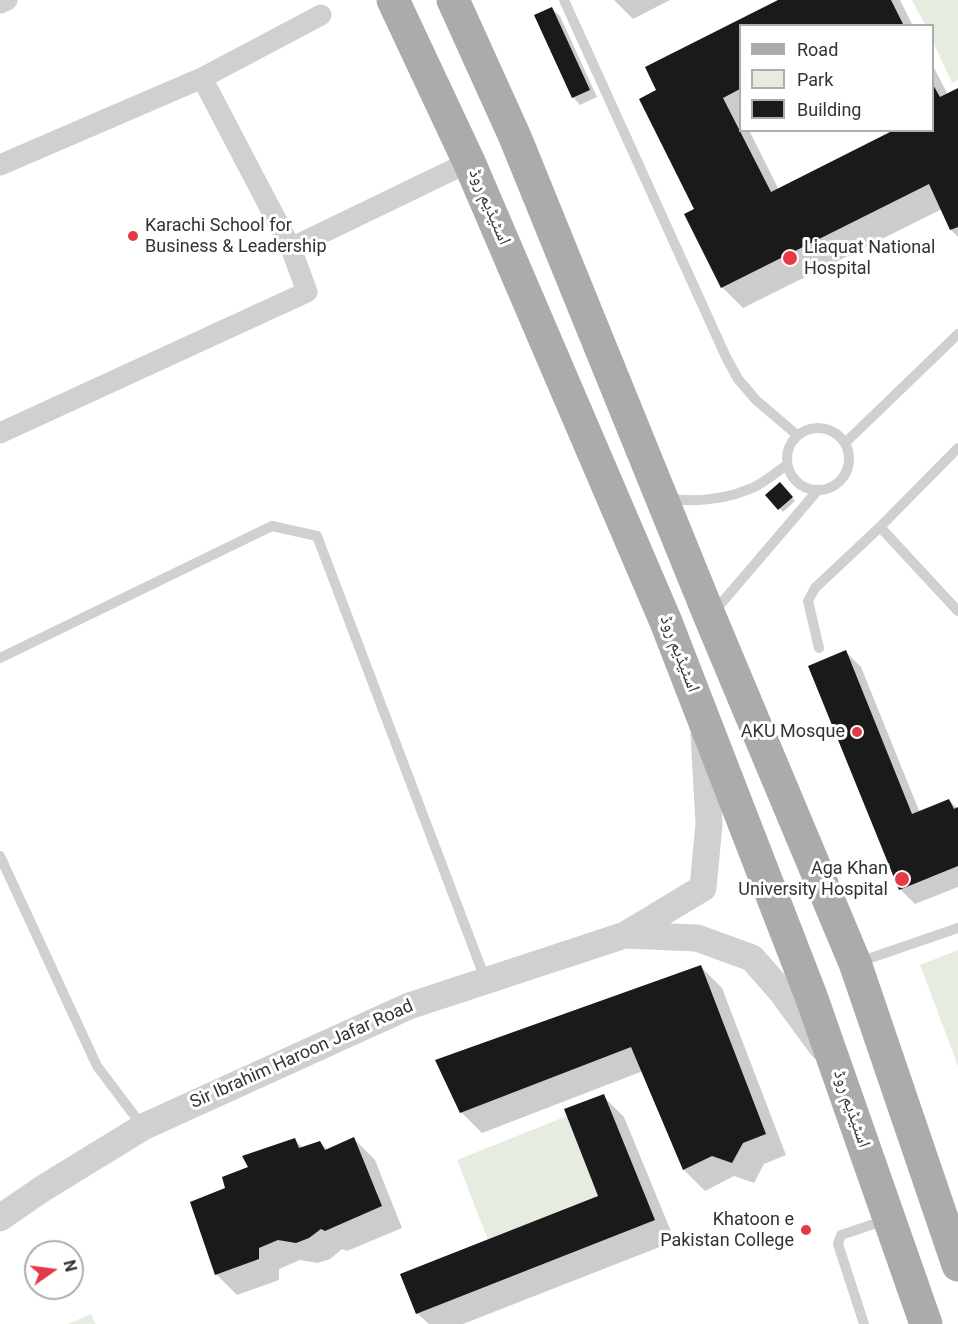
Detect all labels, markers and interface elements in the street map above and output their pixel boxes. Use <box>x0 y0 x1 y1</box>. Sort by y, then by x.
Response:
legend <box>739 24 934 132</box>
text: Road <box>797 39 838 60</box>
text: Park <box>797 69 833 90</box>
text: Building <box>797 99 861 120</box>
street label: اسٹیڈیم روڈ <box>463 166 515 248</box>
place label: Karachi School for Business & Leadership <box>145 215 327 258</box>
marker: Karachi School for Business & Leadership <box>126 229 140 243</box>
place label: Liaquat National Hospital <box>804 237 935 280</box>
marker: Liaquat National Hospital <box>781 249 799 267</box>
street label: اسٹیڈیم روڈ <box>654 613 704 695</box>
place label: AKU Mosque <box>741 721 845 743</box>
marker: AKU Mosque <box>850 725 864 739</box>
place label: Aga Khan University Hospital <box>738 858 888 900</box>
marker: Aga Khan University Hospital <box>893 870 911 888</box>
street label: Sir Ibrahim Haroon Jafar Road <box>187 996 417 1114</box>
street label: اسٹیڈیم روڈ <box>828 1067 874 1151</box>
place label: Khatoon e Pakistan College <box>660 1209 794 1252</box>
marker: Khatoon e Pakistan College <box>799 1223 813 1237</box>
north arrow <box>24 1240 84 1300</box>
text: N <box>59 1258 81 1274</box>

